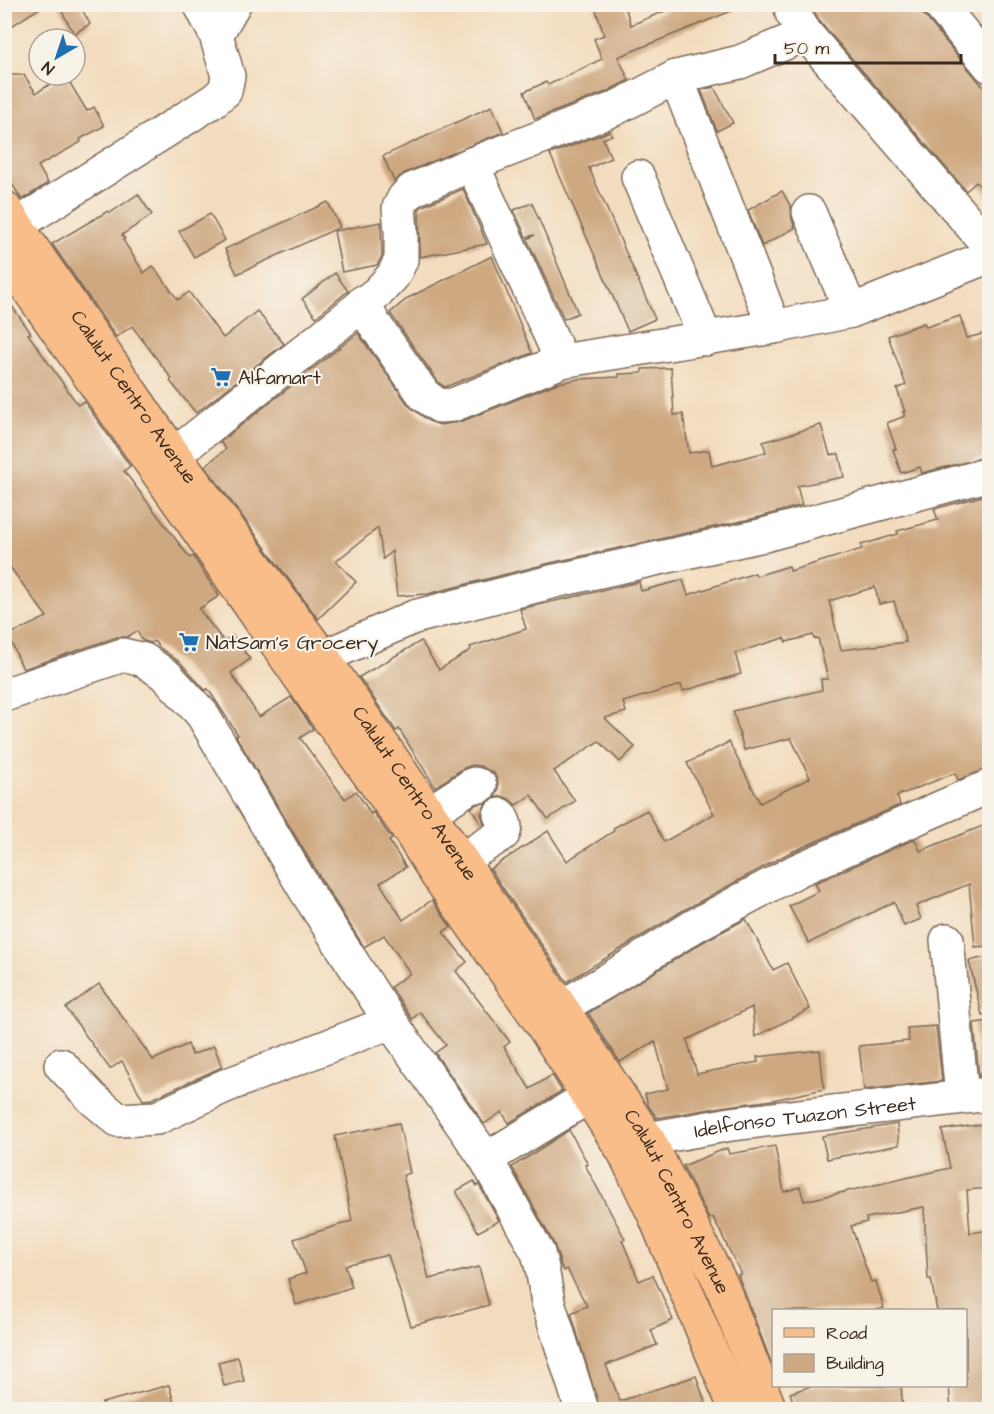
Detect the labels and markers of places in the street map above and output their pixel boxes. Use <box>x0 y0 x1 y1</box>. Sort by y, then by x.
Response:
place label: Alfamart <box>238 364 321 392</box>
supermarket icon: Alfamart <box>209 365 233 389</box>
place label: NatSam's Grocery <box>206 629 378 658</box>
supermarket icon: NatSam's Grocery <box>177 630 201 654</box>

